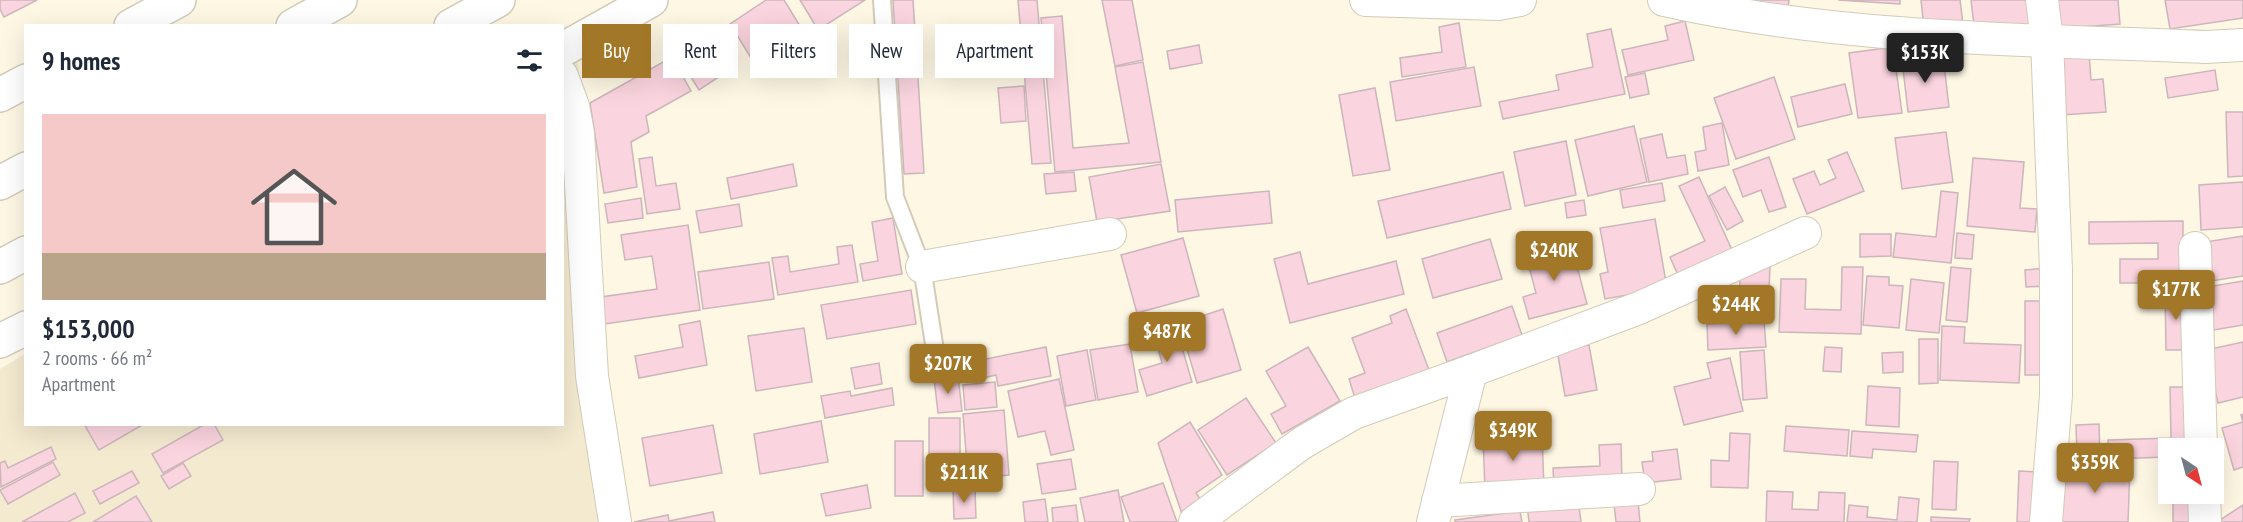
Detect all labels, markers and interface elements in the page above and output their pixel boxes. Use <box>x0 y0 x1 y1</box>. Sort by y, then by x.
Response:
chip: Buy <box>582 24 651 78</box>
chip: Rent <box>663 24 738 78</box>
chip: Filters <box>750 24 837 78</box>
chip: New <box>849 24 923 78</box>
chip: Apartment <box>935 24 1054 78</box>
pin: $153K <box>1883 33 1967 84</box>
text: $153K <box>1901 39 1949 65</box>
text: 9 homes <box>42 44 120 77</box>
icon: filters <box>513 44 546 77</box>
icon: home <box>240 153 348 261</box>
pin: $240K <box>1512 231 1596 282</box>
text: $240K <box>1530 237 1578 263</box>
pin: $177K <box>2134 270 2218 321</box>
text: $177K <box>2152 276 2200 302</box>
pin: $244K <box>1694 285 1778 336</box>
text: $244K <box>1712 291 1760 317</box>
text: $153,000 <box>42 312 135 345</box>
pin: $487K <box>1125 312 1209 363</box>
text: $487K <box>1143 318 1191 344</box>
pin: $207K <box>906 344 990 395</box>
text: 2 rooms · 66 m² <box>42 345 152 371</box>
text: $207K <box>924 350 972 376</box>
text: Apartment <box>42 371 115 397</box>
pin: $349K <box>1471 411 1555 462</box>
text: $349K <box>1489 417 1537 443</box>
north arrow <box>2158 438 2224 504</box>
map controls <box>2158 438 2224 504</box>
pin: $359K <box>2053 443 2137 494</box>
text: $359K <box>2071 449 2119 475</box>
pin: $211K <box>922 453 1006 504</box>
text: $211K <box>940 459 988 485</box>

